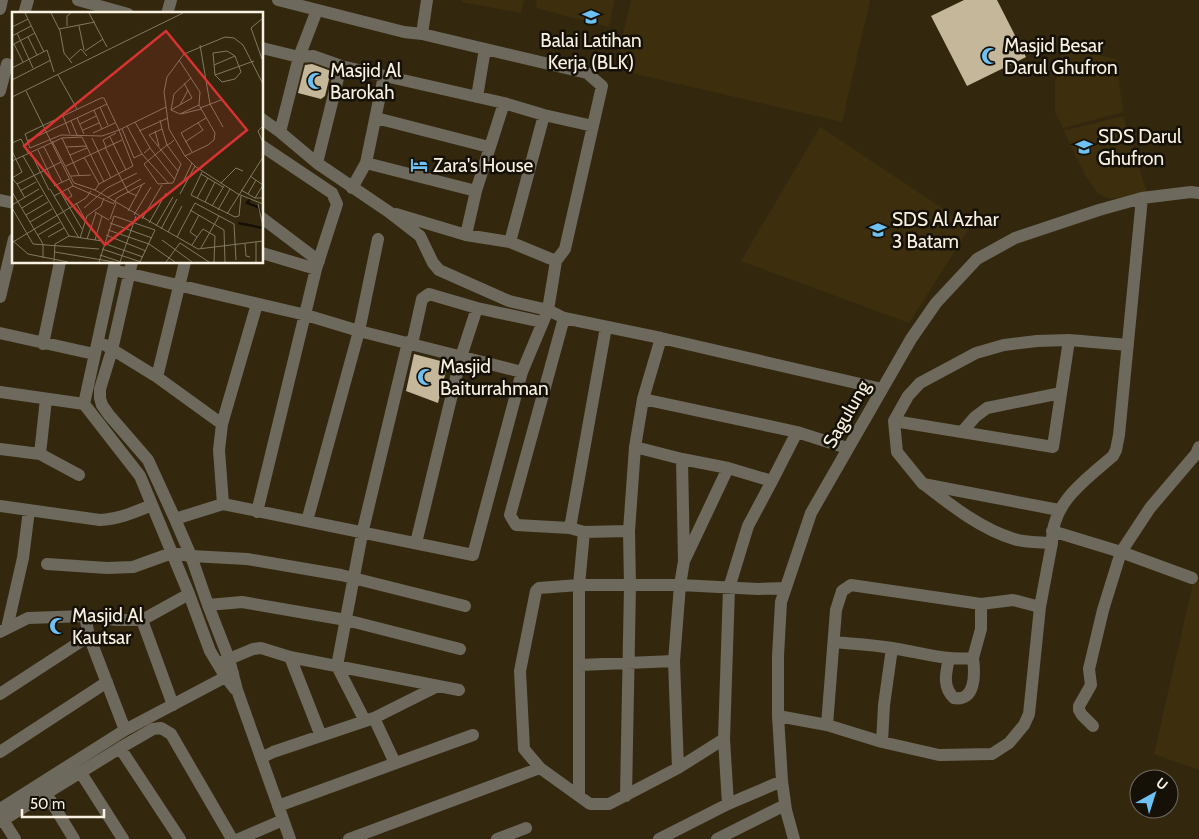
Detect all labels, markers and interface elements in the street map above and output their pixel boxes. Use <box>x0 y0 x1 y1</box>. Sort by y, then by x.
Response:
school or university icon: Balai Latihan Kerja (BLK) <box>581 7 601 27</box>
inset map <box>12 12 264 264</box>
place label: Balai Latihan Kerja (BLK) <box>540 29 642 74</box>
place label: Masjid Besar Darul Ghufron <box>1004 34 1118 79</box>
mosque icon: Masjid Besar Darul Ghufron <box>980 46 1000 66</box>
place label: Masjid Al Barokah <box>330 59 402 104</box>
mosque icon: Masjid Al Barokah <box>306 71 326 91</box>
place label: SDS Darul Ghufron <box>1098 125 1182 170</box>
school or university icon: SDS Darul Ghufron <box>1074 137 1094 157</box>
place label: Zara's House <box>433 154 534 177</box>
hotel icon: Zara's House <box>409 155 429 175</box>
place label: SDS Al Azhar 3 Batam <box>892 208 999 253</box>
school or university icon: SDS Al Azhar 3 Batam <box>868 220 888 240</box>
place label: Masjid Baiturrahman <box>440 355 549 400</box>
mosque icon: Masjid Baiturrahman <box>416 367 436 387</box>
street label: Sagulung <box>818 376 875 452</box>
place label: Masjid Al Kautsar <box>72 604 144 649</box>
mosque icon: Masjid Al Kautsar <box>48 616 68 636</box>
north arrow <box>1129 769 1179 819</box>
text: U <box>1153 774 1172 794</box>
scale bar <box>22 786 105 818</box>
text: 50 m <box>30 795 65 813</box>

